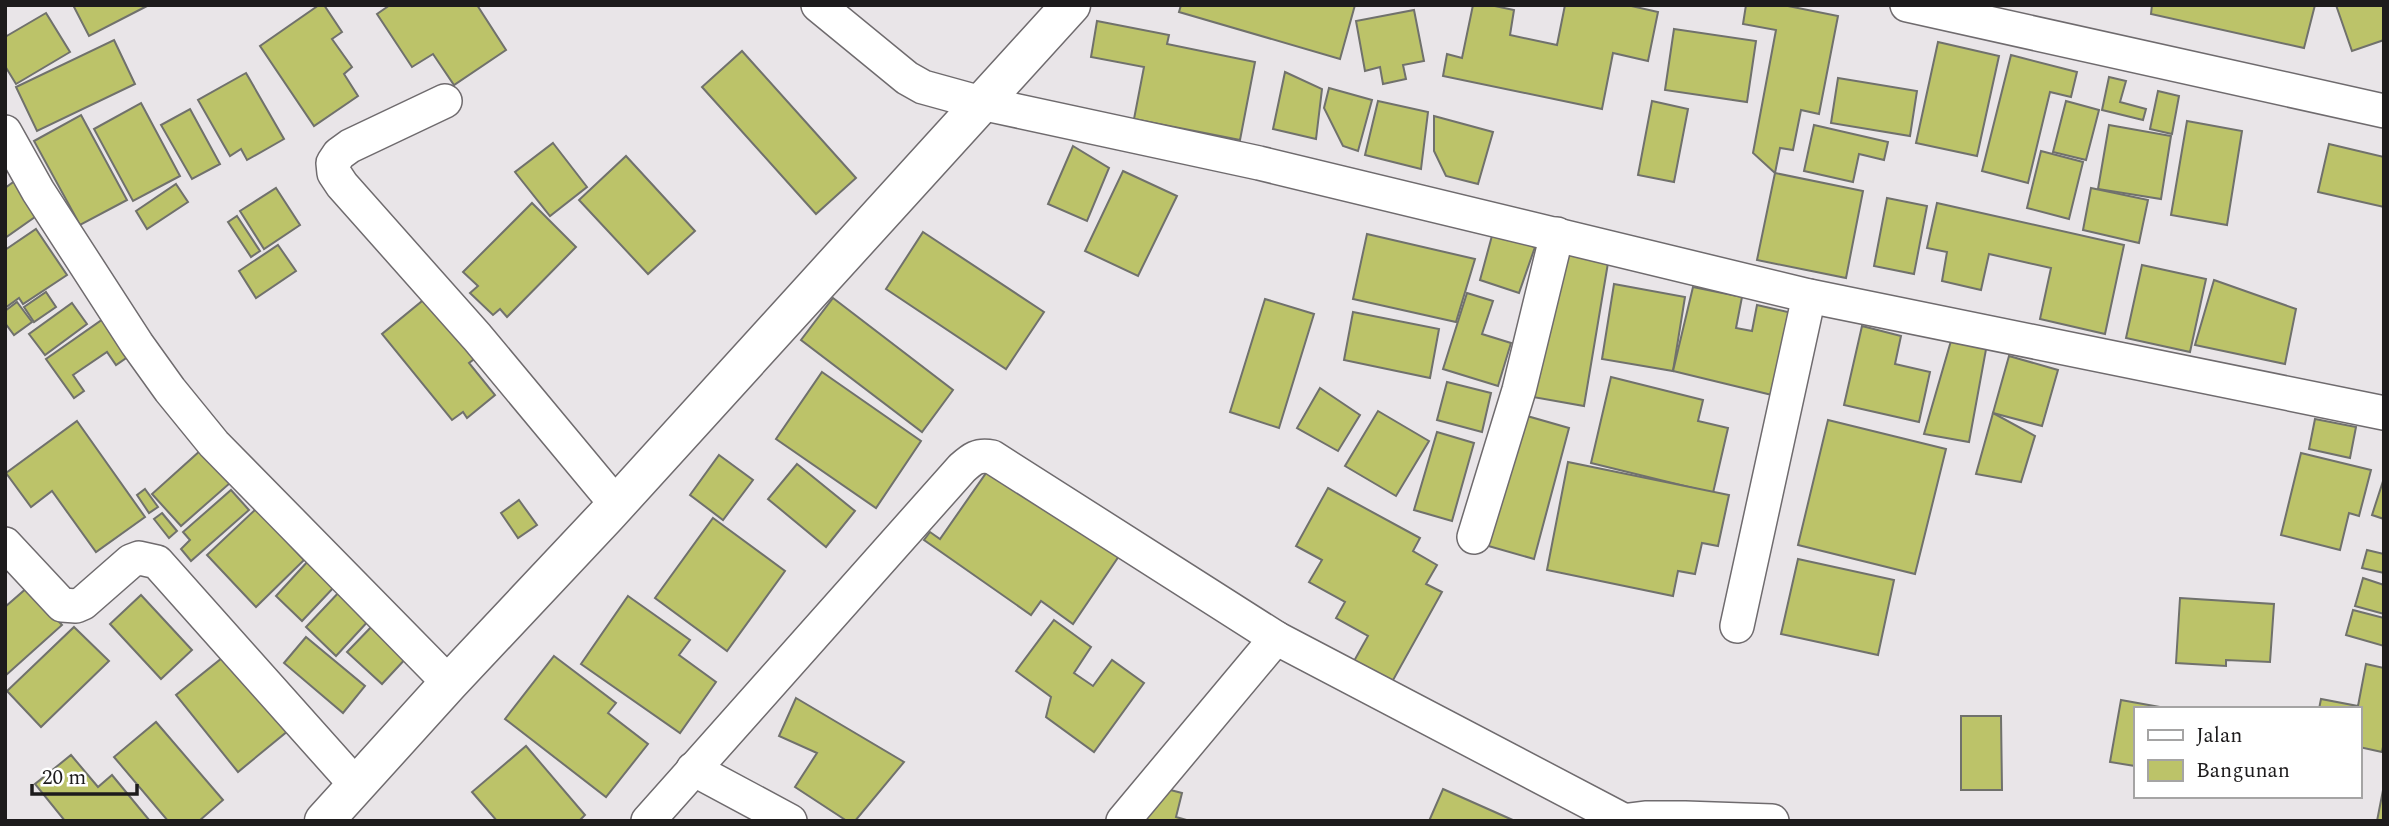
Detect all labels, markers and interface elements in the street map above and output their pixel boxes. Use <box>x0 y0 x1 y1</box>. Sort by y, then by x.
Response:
legend <box>2134 707 2361 798</box>
text: Jalan <box>2196 720 2242 752</box>
scale bar <box>32 752 136 796</box>
text: Bangunan <box>2196 755 2290 787</box>
text: 20 m <box>42 762 86 794</box>

